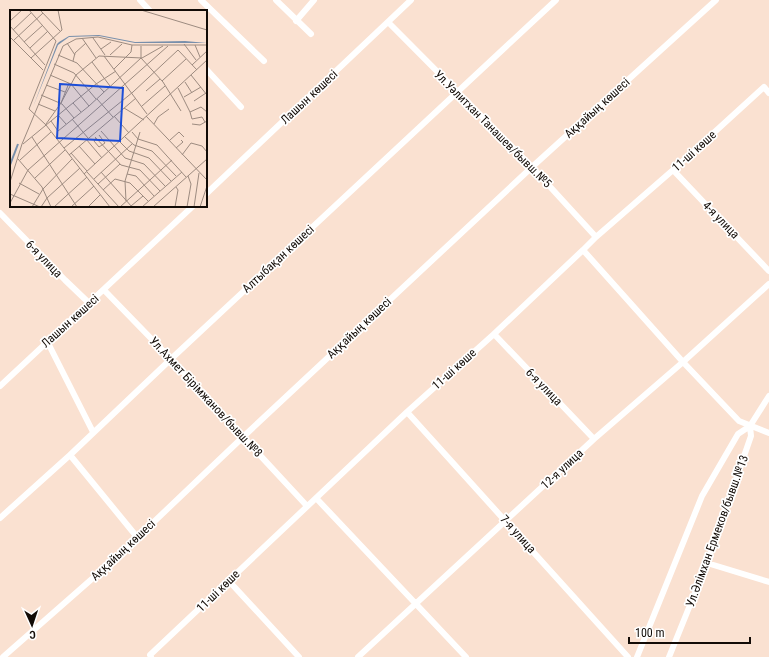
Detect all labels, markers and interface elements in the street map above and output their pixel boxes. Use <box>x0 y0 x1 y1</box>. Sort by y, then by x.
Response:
inset map <box>10 10 207 207</box>
street label: Лашын көшесі <box>278 67 340 127</box>
street label: Ул.Уәлитхан Танашев/бывш.№5 <box>431 67 555 191</box>
street label: Аққайың көшесі <box>562 75 632 141</box>
street label: 11-ші көше <box>669 127 719 174</box>
street label: 4-я улица <box>700 198 742 242</box>
street label: Алтыбақан көшесі <box>239 222 317 296</box>
street label: 6-я улица <box>23 237 65 281</box>
street label: Лашын көшесі <box>38 292 102 350</box>
street label: Аққайың көшесі <box>324 295 394 361</box>
street label: Ул.Ахмет Бірімжанов/бывш.№8 <box>147 334 265 460</box>
street label: 11-ші көше <box>429 345 479 392</box>
street label: 6-я улица <box>523 365 565 409</box>
street label: 12-я улица <box>538 446 586 492</box>
street label: Ул.Әлімхан Ермеков/бывш.№13 <box>683 453 751 609</box>
street label: 7-я улица <box>497 512 539 556</box>
street label: Аққайың көшесі <box>88 517 158 583</box>
street label: 11-ші көше <box>194 567 243 615</box>
north arrow <box>12 605 52 645</box>
scale bar <box>629 619 750 645</box>
text: 100 m <box>635 626 665 640</box>
text: С <box>29 628 36 641</box>

